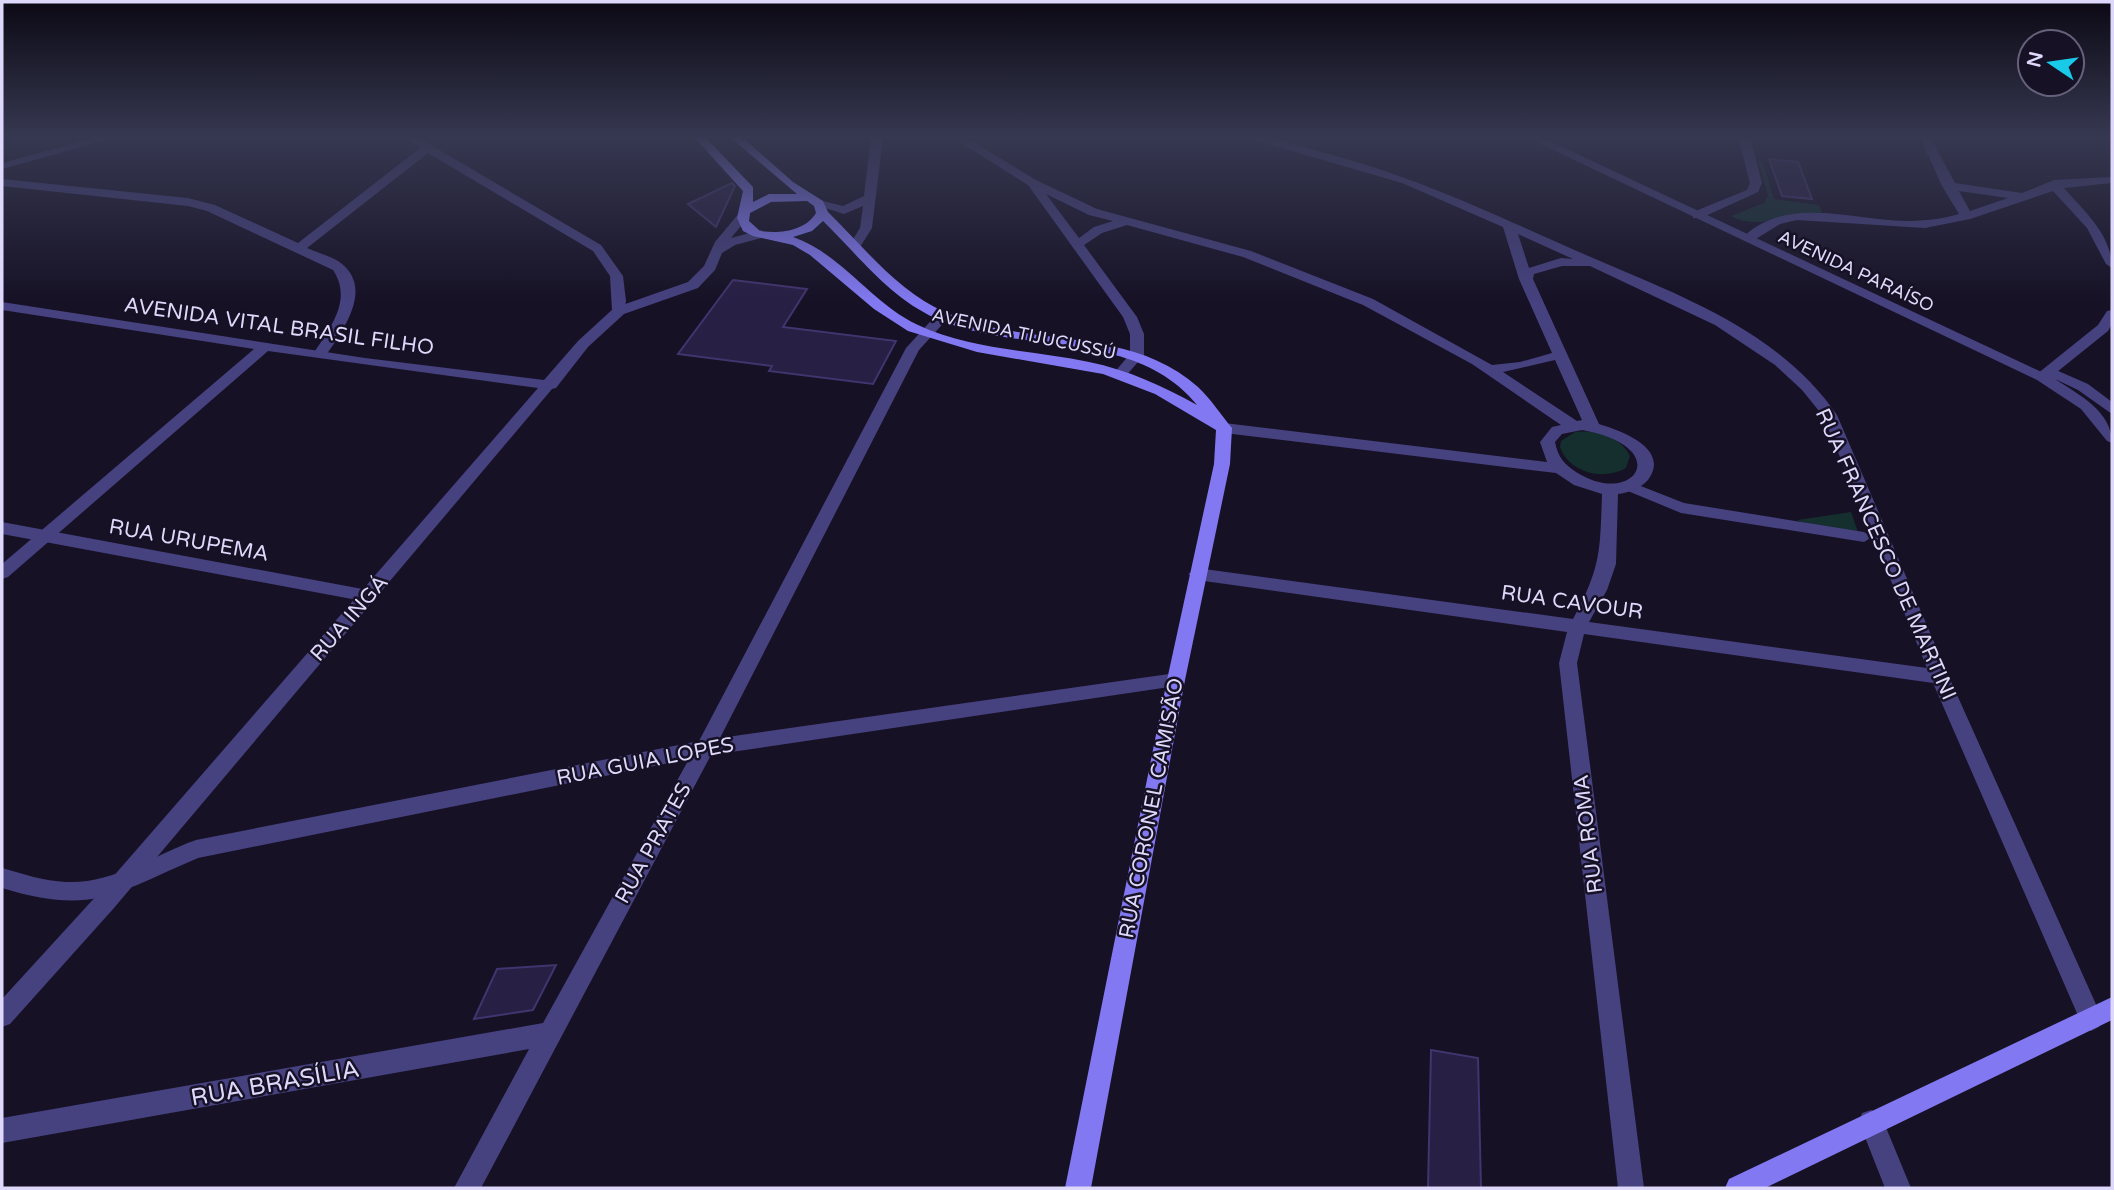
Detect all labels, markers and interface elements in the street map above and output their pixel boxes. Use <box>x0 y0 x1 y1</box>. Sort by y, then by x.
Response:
north arrow <box>2016 28 2086 98</box>
text: N <box>2023 49 2048 69</box>
street label: AVENIDA PARAÍSO <box>1775 225 1937 317</box>
street label: AVENIDA VITAL BRASIL FILHO <box>122 292 436 361</box>
street label: AVENIDA TIJUCUSSÚ <box>930 304 1118 364</box>
street label: RUA FRANCESCO DE MARTINI <box>1810 405 1961 704</box>
street label: RUA URUPEMA <box>107 514 271 567</box>
street label: RUA INGÁ <box>305 570 394 667</box>
street label: RUA CAVOUR <box>1499 580 1645 625</box>
street label: RUA CORONEL CAMISÃO <box>1114 676 1189 940</box>
street label: RUA GUIA LOPES <box>554 732 736 791</box>
street label: RUA ROMA <box>1569 773 1608 895</box>
street label: RUA PRATES <box>610 778 697 908</box>
street label: RUA BRASÍLIA <box>188 1053 362 1113</box>

